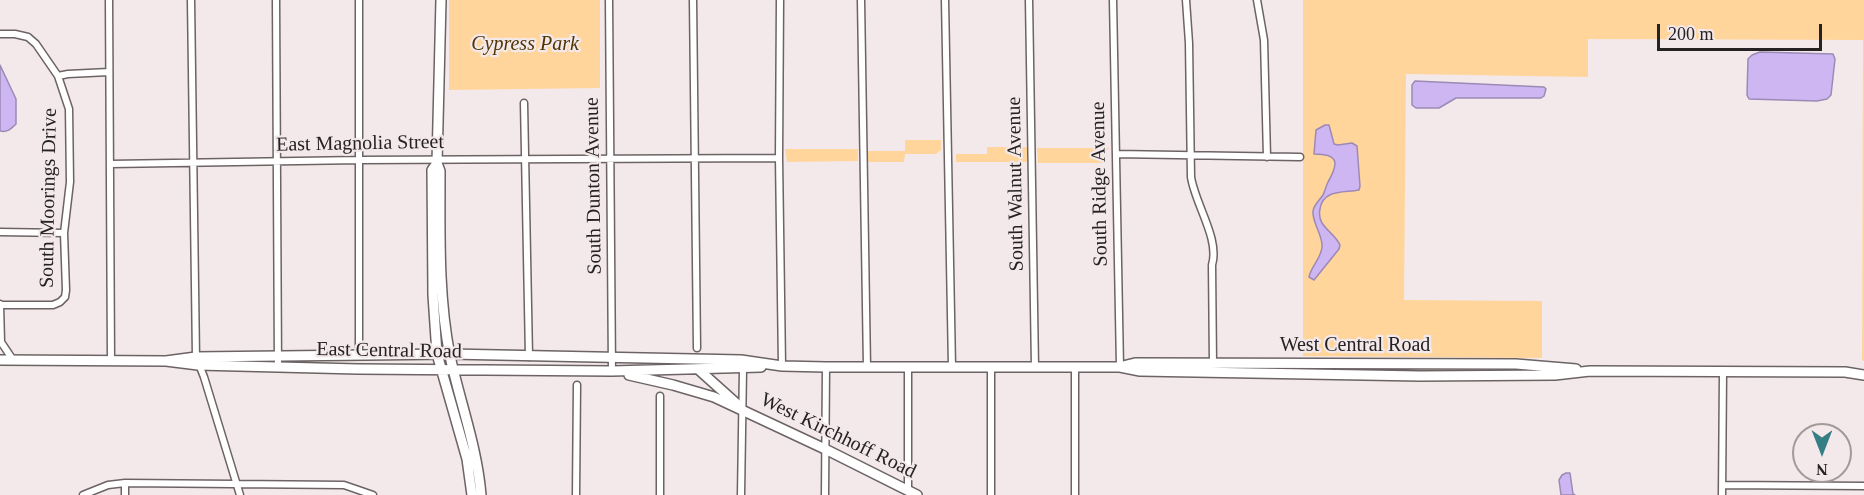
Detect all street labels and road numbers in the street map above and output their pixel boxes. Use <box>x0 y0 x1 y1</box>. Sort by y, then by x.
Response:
street label: South Walnut Avenue <box>1002 96 1030 272</box>
street label: South Dunton Avenue <box>580 97 608 275</box>
street label: South Ridge Avenue <box>1087 101 1113 267</box>
street label: South Moorings Drive <box>35 108 63 288</box>
street label: East Magnolia Street <box>276 131 444 157</box>
street label: West Central Road <box>1280 334 1430 358</box>
street label: East Central Road <box>316 338 462 364</box>
street label: West Kirchhoff Road <box>756 388 920 484</box>

